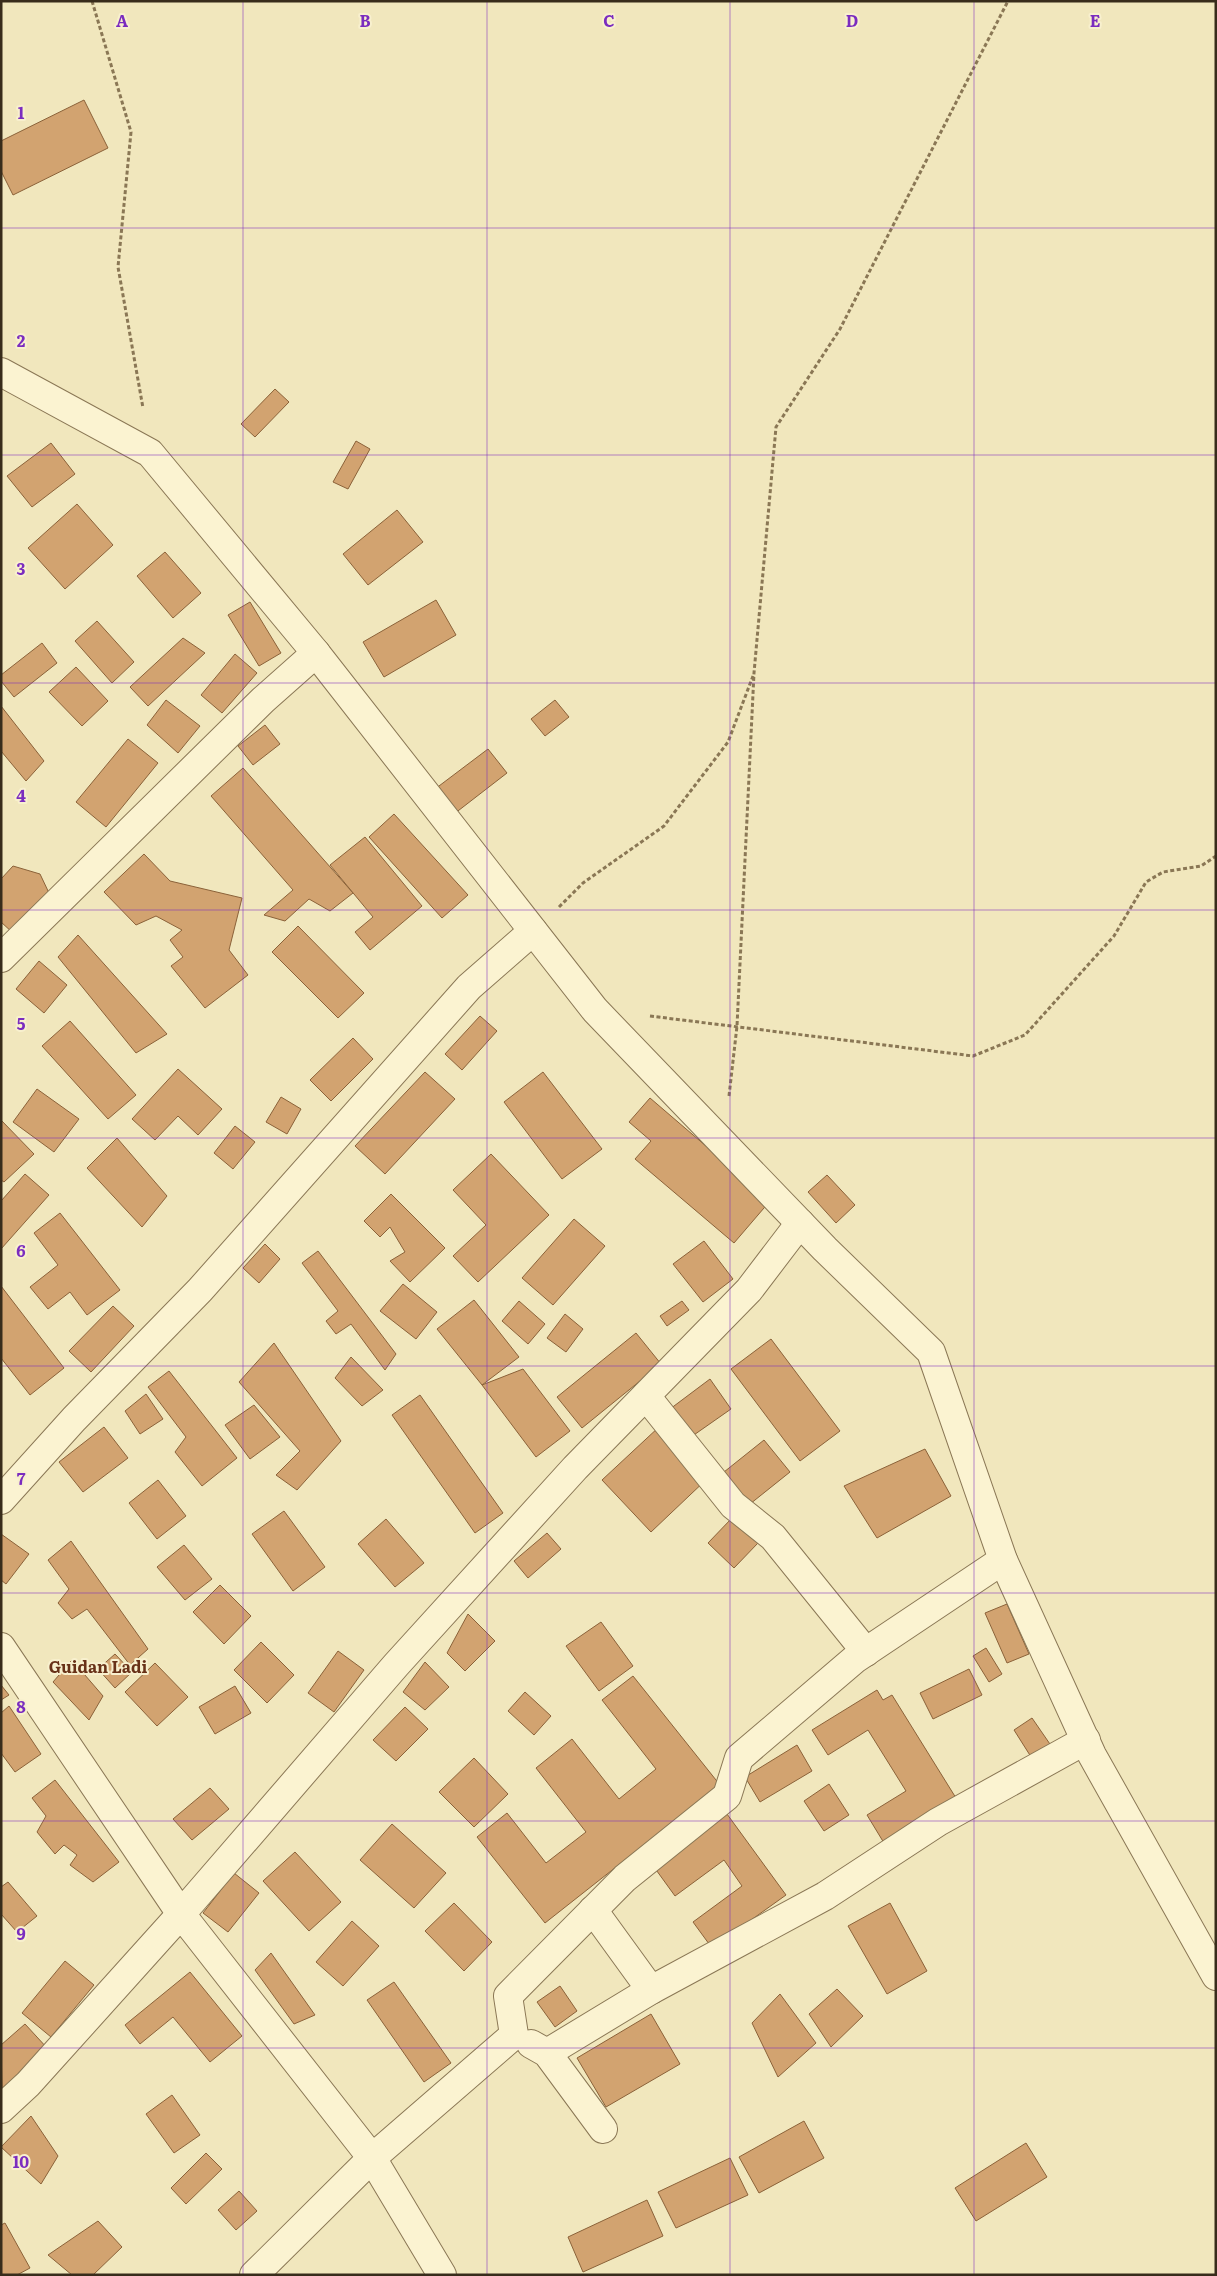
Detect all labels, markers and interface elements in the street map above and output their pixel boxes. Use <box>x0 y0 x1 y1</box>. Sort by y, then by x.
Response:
text: A <box>116 8 128 32</box>
text: B <box>359 8 371 32</box>
text: C <box>603 8 615 32</box>
text: D <box>846 8 858 32</box>
text: E <box>1090 8 1101 32</box>
text: 1 <box>18 100 25 124</box>
text: 2 <box>17 328 26 352</box>
text: 3 <box>17 556 26 580</box>
text: 4 <box>16 783 26 807</box>
text: 5 <box>17 1011 26 1035</box>
text: 6 <box>16 1238 26 1262</box>
text: 7 <box>17 1466 26 1490</box>
district label: Guidan Ladi <box>49 1654 147 1678</box>
text: 8 <box>16 1694 26 1718</box>
text: 9 <box>16 1921 26 1945</box>
text: 10 <box>13 2149 29 2173</box>

